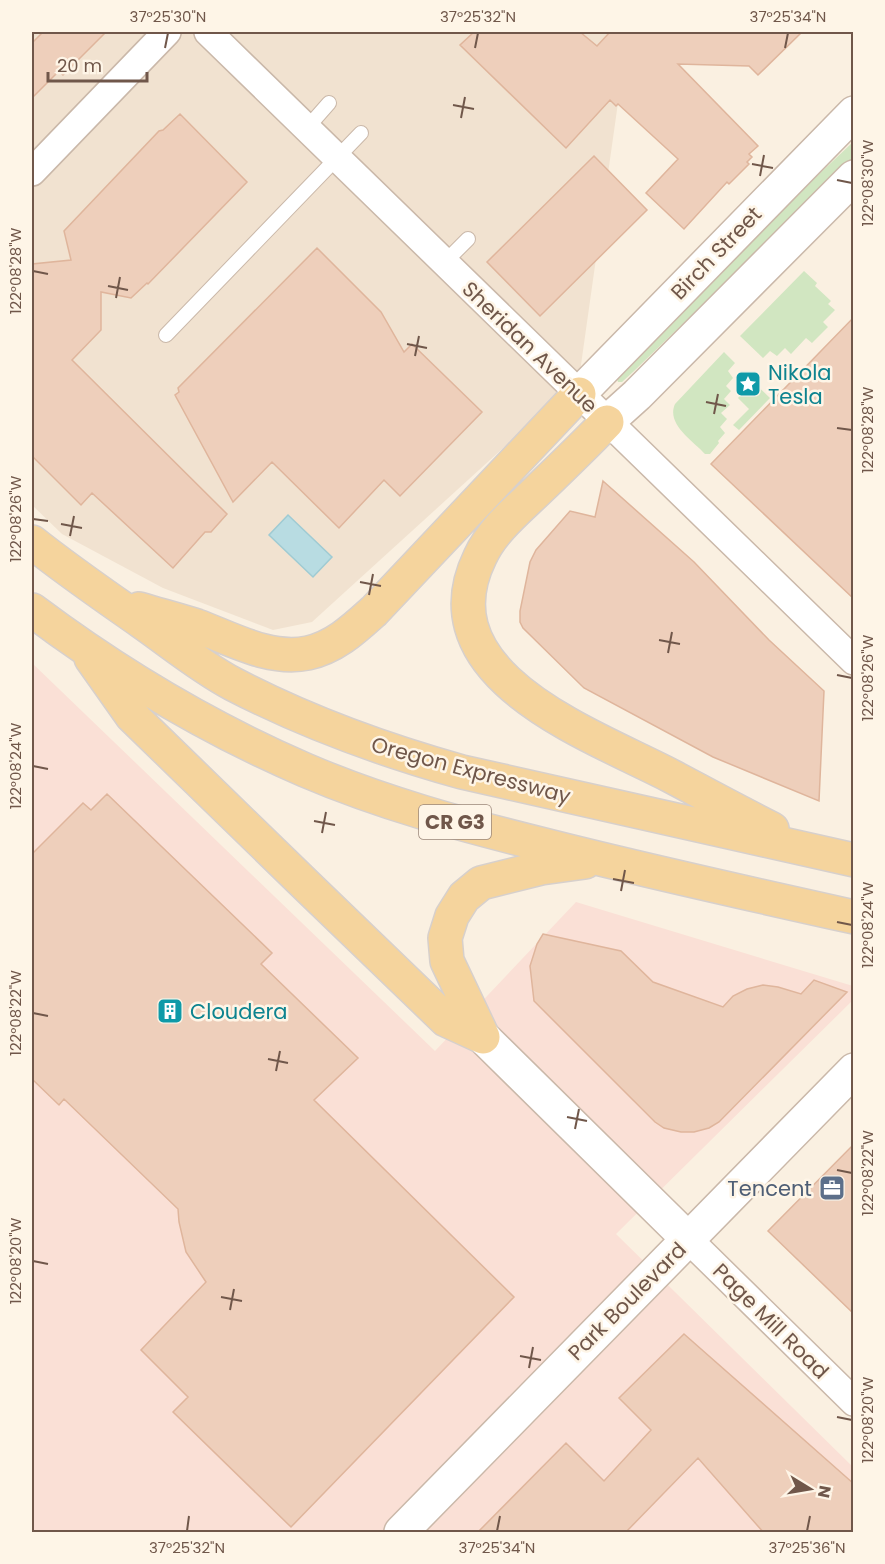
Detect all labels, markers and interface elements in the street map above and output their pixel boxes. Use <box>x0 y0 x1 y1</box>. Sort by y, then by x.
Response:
text: 37°25'30"N <box>130 6 206 27</box>
text: 37°25'32"N <box>440 6 516 27</box>
text: 37°25'34"N <box>750 6 826 27</box>
scale bar <box>48 45 147 83</box>
text: 20 m <box>57 53 102 78</box>
text: 122°08'30"W <box>857 139 878 226</box>
street label: Birch Street <box>664 200 768 306</box>
text: 122°08'28"W <box>5 227 26 314</box>
street label: Sheridan Avenue <box>456 275 604 419</box>
place label: Nikola Tesla <box>768 358 832 411</box>
place icon: Nikola Tesla <box>733 369 763 399</box>
text: 122°08'28"W <box>857 386 878 473</box>
text: 122°08'26"W <box>5 475 26 562</box>
text: 122°08'26"W <box>857 634 878 721</box>
text: 122°08'24"W <box>5 722 26 809</box>
street label: Oregon Expressway <box>368 729 574 811</box>
road number: CR G3 <box>419 805 491 839</box>
text: 122°08'24"W <box>857 881 878 968</box>
text: 122°08'22"W <box>5 970 26 1056</box>
building icon: Cloudera <box>155 996 185 1026</box>
place label: Cloudera <box>190 997 288 1026</box>
text: 122°08'22"W <box>857 1130 878 1216</box>
office icon: Tencent <box>817 1173 847 1203</box>
place label: Tencent <box>727 1174 812 1203</box>
text: 122°08'20"W <box>5 1217 26 1304</box>
street label: Park Boulevard <box>561 1235 693 1367</box>
street label: Page Mill Road <box>707 1257 835 1385</box>
text: 122°08'20"W <box>857 1376 878 1463</box>
north arrow <box>780 1459 840 1519</box>
text: N <box>812 1484 837 1500</box>
text: 37°25'32"N <box>149 1537 225 1558</box>
text: 37°25'34"N <box>459 1537 535 1558</box>
text: 37°25'36"N <box>769 1537 845 1558</box>

